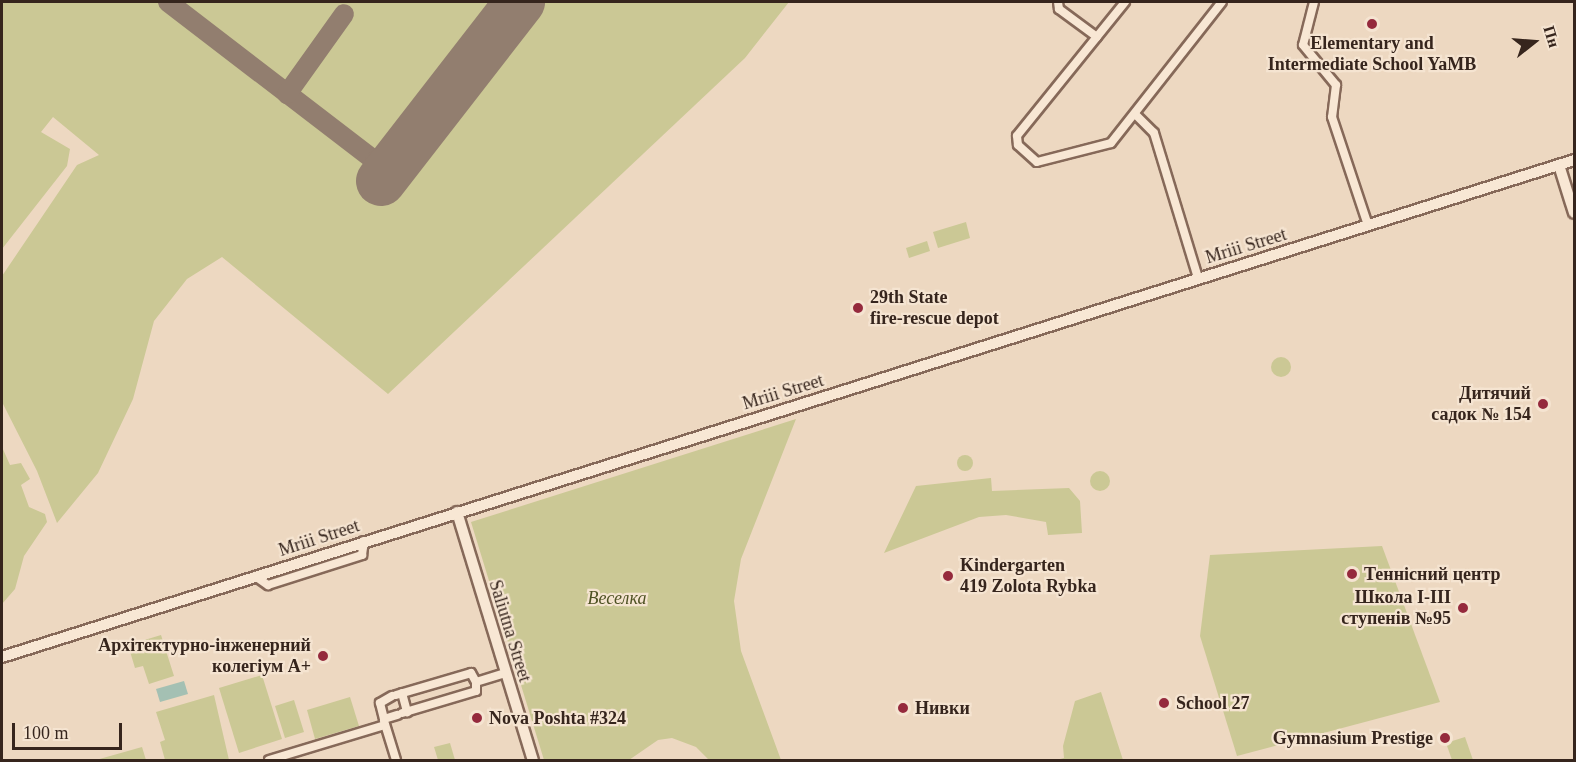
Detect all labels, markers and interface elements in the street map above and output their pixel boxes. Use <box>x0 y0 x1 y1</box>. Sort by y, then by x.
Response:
north arrow <box>1504 12 1564 72</box>
marker: Elementary and Intermediate School YaMB <box>1365 17 1379 31</box>
text: Пн <box>1540 24 1563 49</box>
place label: Elementary and Intermediate School YaMB <box>1268 33 1476 76</box>
street label: Mriii Street <box>1203 223 1289 269</box>
place label: 29th State fire-rescue depot <box>870 287 999 330</box>
marker: 29th State fire-rescue depot <box>851 301 865 315</box>
street label: Mriii Street <box>740 369 826 415</box>
place label: Дитячий садок № 154 <box>1431 383 1531 426</box>
marker: Дитячий садок № 154 <box>1536 397 1550 411</box>
street label: Mriii Street <box>276 515 362 561</box>
place label: Kindergarten 419 Zolota Rybka <box>960 555 1096 598</box>
place label: Теннісний центр <box>1364 563 1500 585</box>
marker: Теннісний центр <box>1345 567 1359 581</box>
marker: Kindergarten 419 Zolota Rybka <box>941 569 955 583</box>
street label: Saliutna Street <box>484 577 536 685</box>
park label: Веселка <box>588 587 646 609</box>
place label: Школа І-ІІІ ступенів №95 <box>1341 587 1451 630</box>
marker: Школа І-ІІІ ступенів №95 <box>1456 601 1470 615</box>
place label: Архітектурно-інженерний колегіум А+ <box>98 635 311 678</box>
marker: Архітектурно-інженерний колегіум А+ <box>316 649 330 663</box>
place label: School 27 <box>1176 692 1250 714</box>
marker: School 27 <box>1157 696 1171 710</box>
place label: Нивки <box>915 697 970 719</box>
marker: Нивки <box>896 701 910 715</box>
place label: Nova Poshta #324 <box>489 707 626 729</box>
scale bar <box>15 711 124 749</box>
marker: Nova Poshta #324 <box>470 711 484 725</box>
text: 100 m <box>23 723 69 743</box>
place label: Gymnasium Prestige <box>1273 727 1433 749</box>
marker: Gymnasium Prestige <box>1438 731 1452 745</box>

